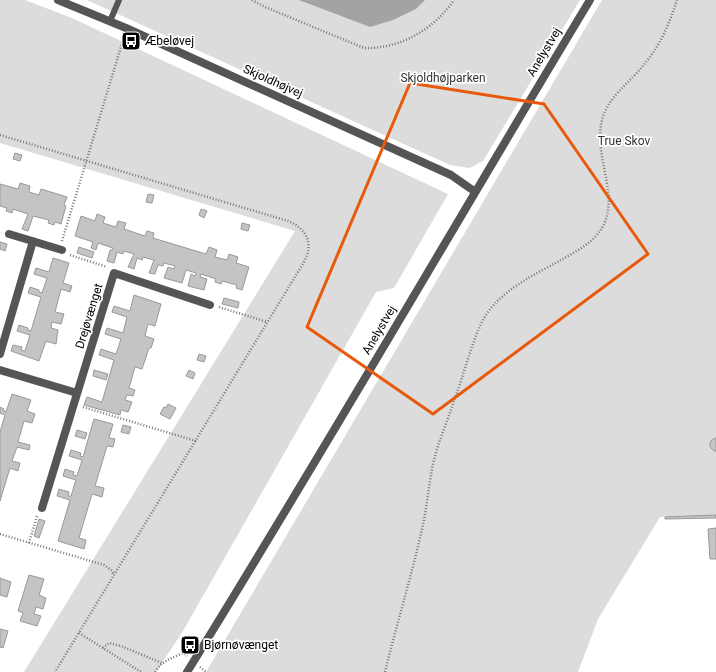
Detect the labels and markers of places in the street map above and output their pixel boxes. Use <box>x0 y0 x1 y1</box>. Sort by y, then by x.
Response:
bus stop icon: Æbeløvej <box>120 30 142 52</box>
place label: Æbeløvej <box>144 34 194 48</box>
bus stop icon: Bjørnøvænget <box>179 634 201 656</box>
place label: Bjørnøvænget <box>204 638 278 652</box>

